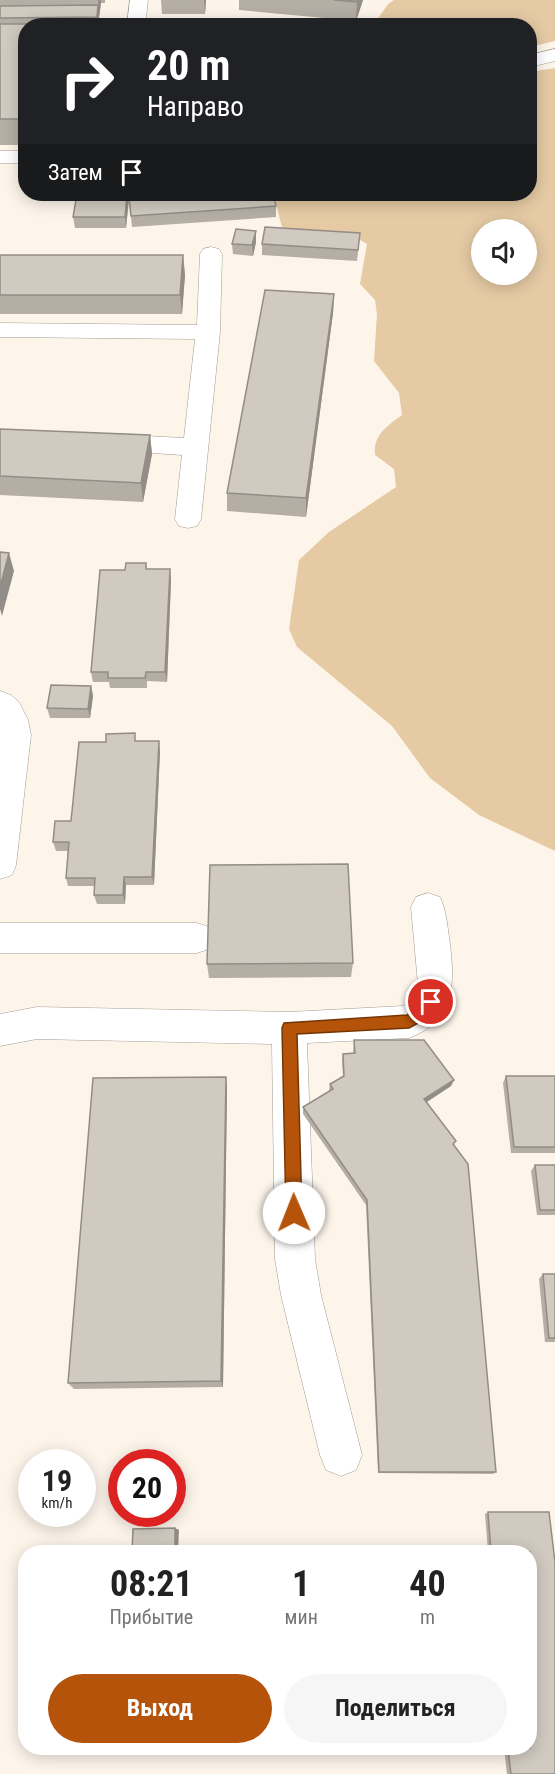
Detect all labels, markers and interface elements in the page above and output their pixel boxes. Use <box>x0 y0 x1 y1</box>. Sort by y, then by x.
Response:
text: 20 m <box>147 41 230 90</box>
icon: right <box>48 42 126 120</box>
text: Направо <box>147 91 244 123</box>
icon: arrive <box>115 156 148 189</box>
text: Затем <box>48 160 103 185</box>
map controls <box>471 219 537 285</box>
button: sound <box>471 219 537 285</box>
pin <box>405 976 456 1027</box>
icon: arrive <box>414 985 447 1018</box>
position arrow <box>262 1181 326 1245</box>
speed limit sign: 20 <box>108 1449 186 1527</box>
text: 19 <box>42 1463 72 1498</box>
text: km/h <box>42 1494 72 1512</box>
text: 08:21 <box>110 1563 193 1605</box>
text: 1 <box>292 1563 310 1605</box>
text: 40 <box>409 1563 446 1605</box>
text: Прибытие <box>109 1605 193 1629</box>
text: мин <box>285 1605 318 1629</box>
text: m <box>420 1605 435 1629</box>
button: Выход <box>48 1674 272 1743</box>
button: Поделиться <box>284 1674 507 1743</box>

